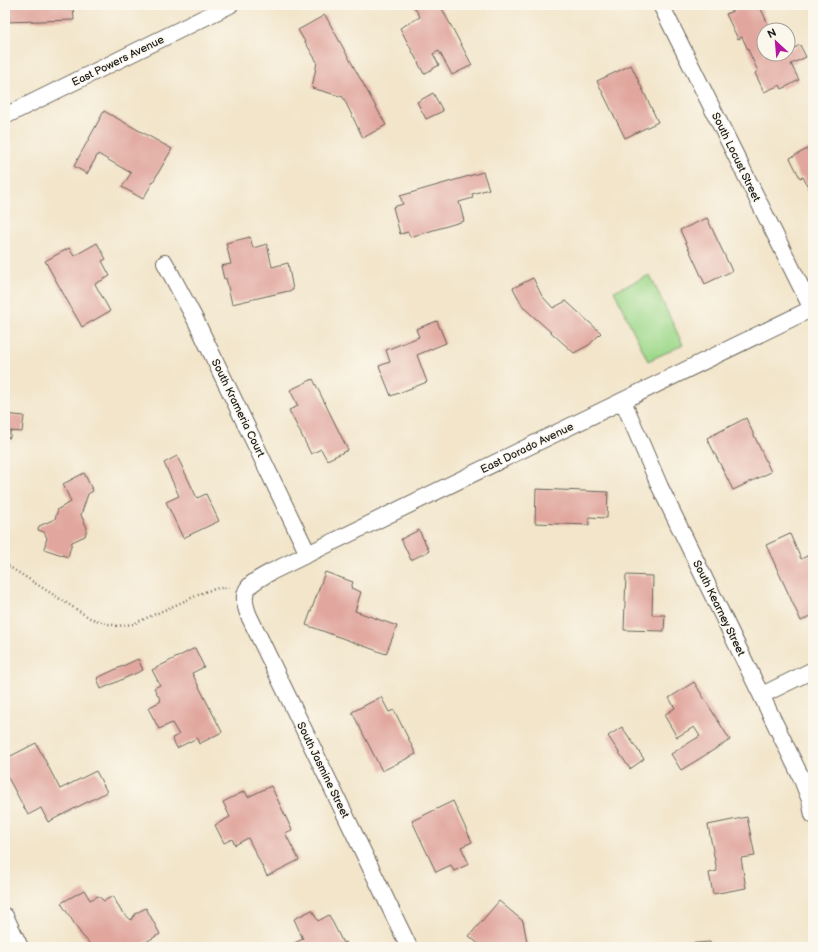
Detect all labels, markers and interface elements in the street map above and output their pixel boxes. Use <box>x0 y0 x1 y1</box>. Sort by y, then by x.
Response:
north arrow <box>756 22 796 62</box>
text: N <box>765 26 778 41</box>
street label: East Powers Avenue <box>70 33 167 89</box>
street label: South Locust Street <box>709 110 763 204</box>
street label: South Krameria Court <box>209 357 268 460</box>
street label: East Dorado Avenue <box>478 420 576 476</box>
street label: South Kearney Street <box>690 558 748 659</box>
street label: South Jasmine Street <box>294 720 352 821</box>

